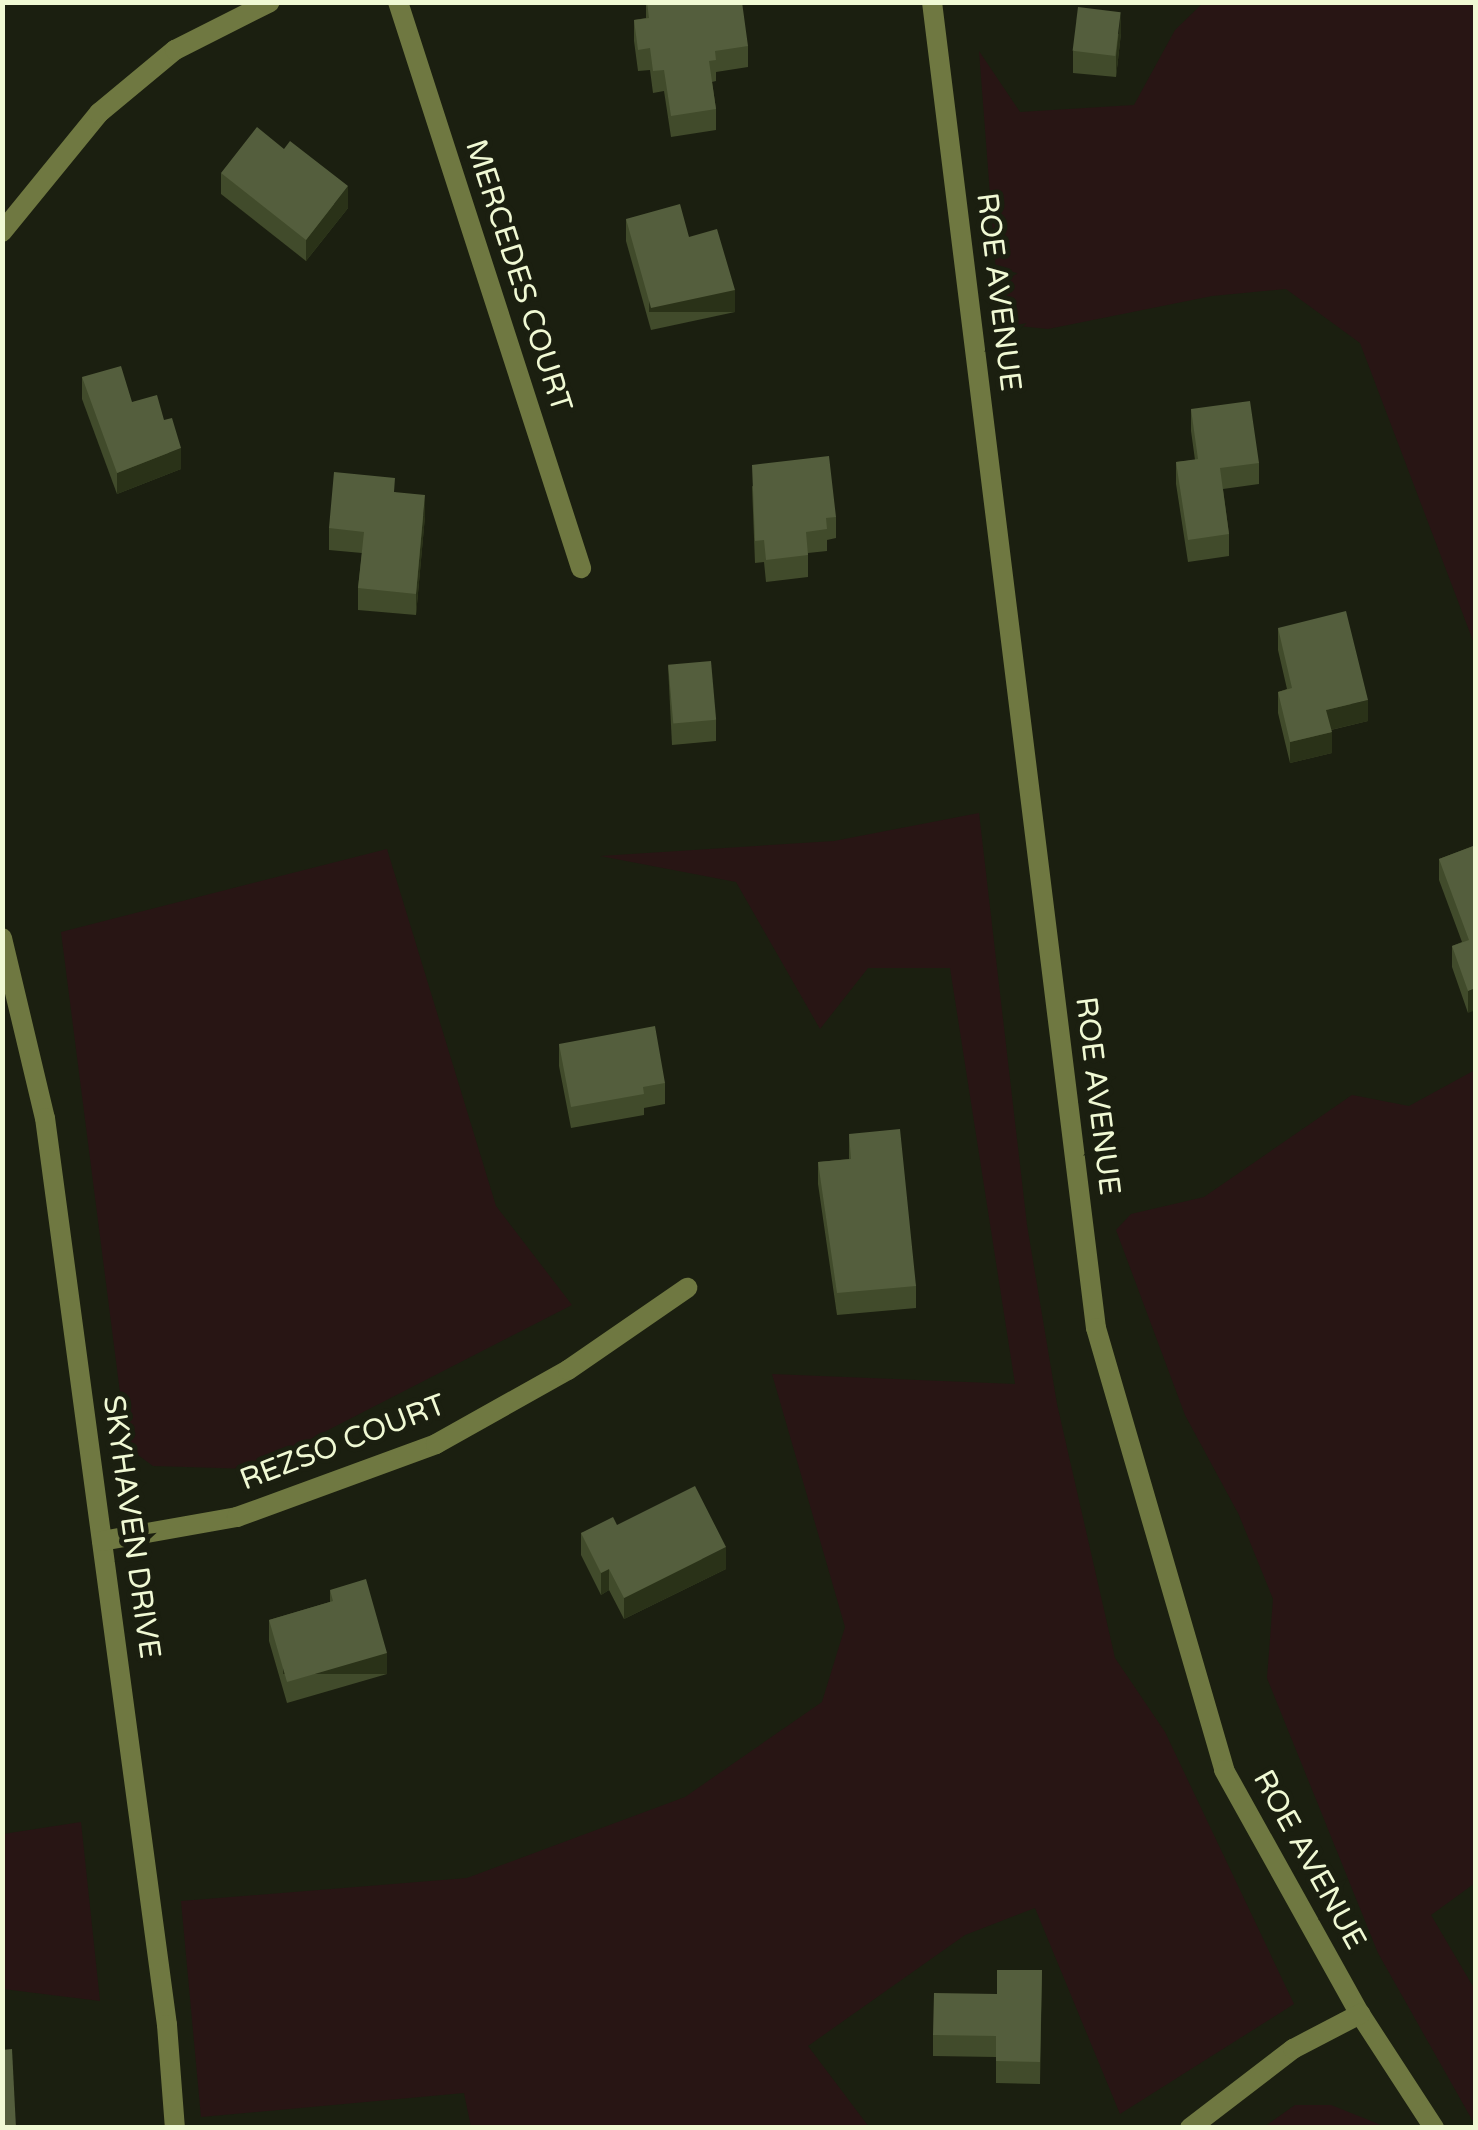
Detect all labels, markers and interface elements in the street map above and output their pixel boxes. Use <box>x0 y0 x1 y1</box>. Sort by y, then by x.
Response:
street label: MERCEDES COURT <box>457 135 579 417</box>
street label: ROE AVENUE <box>968 191 1028 393</box>
street label: ROE AVENUE <box>1067 995 1127 1197</box>
street label: REZSO COURT <box>235 1387 451 1499</box>
street label: SKYHAVEN DRIVE <box>95 1393 167 1661</box>
street label: ROE AVENUE <box>1245 1764 1373 1956</box>

